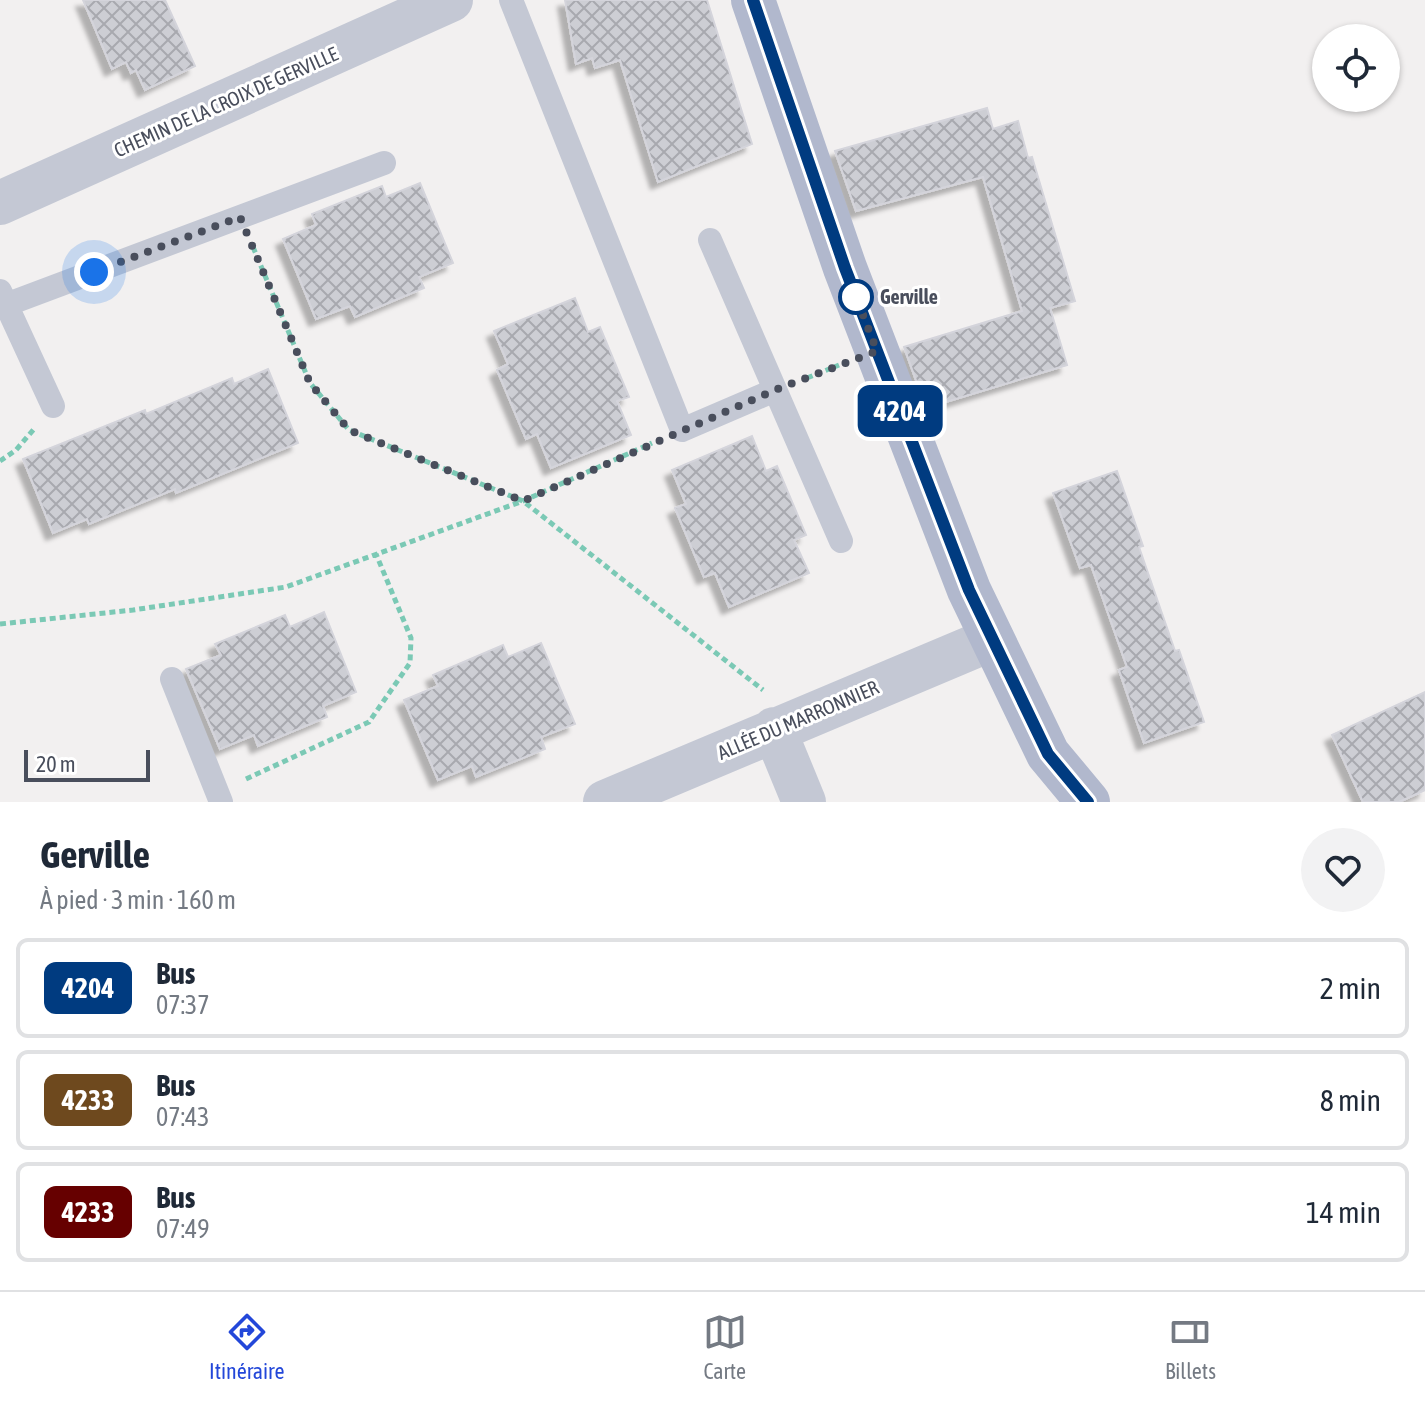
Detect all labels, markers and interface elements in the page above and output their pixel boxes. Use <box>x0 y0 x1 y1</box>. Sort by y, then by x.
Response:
map controls <box>1312 24 1400 112</box>
button: locate <box>1312 24 1400 112</box>
street label: CHEMIN DE LA CROIX DE GERVILLE <box>110 42 342 161</box>
your location <box>74 252 114 292</box>
marker: Gerville <box>839 280 873 314</box>
place label: Gerville <box>880 285 938 308</box>
line badge: 4204 <box>844 385 956 437</box>
text: 4204 <box>874 395 926 427</box>
street label: ALLÉE DU MARRONNIER <box>714 675 882 764</box>
scale bar <box>24 746 150 782</box>
text: 20 m <box>36 751 76 777</box>
button: heart <box>1301 828 1385 912</box>
text: Gerville <box>40 833 150 876</box>
text: À pied · 3 min · 160 m <box>40 885 236 915</box>
text: Bus <box>156 956 195 990</box>
text: 2 min <box>1320 971 1381 1005</box>
text: 4204 <box>62 972 114 1004</box>
text: 07:37 <box>156 990 210 1020</box>
text: Bus <box>156 1068 195 1102</box>
text: 8 min <box>1320 1083 1381 1117</box>
text: 4233 <box>62 1084 114 1116</box>
text: 07:43 <box>156 1102 210 1132</box>
text: Bus <box>156 1180 195 1214</box>
text: 14 min <box>1306 1195 1381 1229</box>
text: 4233 <box>62 1196 114 1228</box>
text: 07:49 <box>156 1214 210 1244</box>
tab: Itinéraire <box>209 1310 285 1384</box>
tab: Carte <box>703 1310 747 1384</box>
tab: Billets <box>1165 1310 1216 1384</box>

